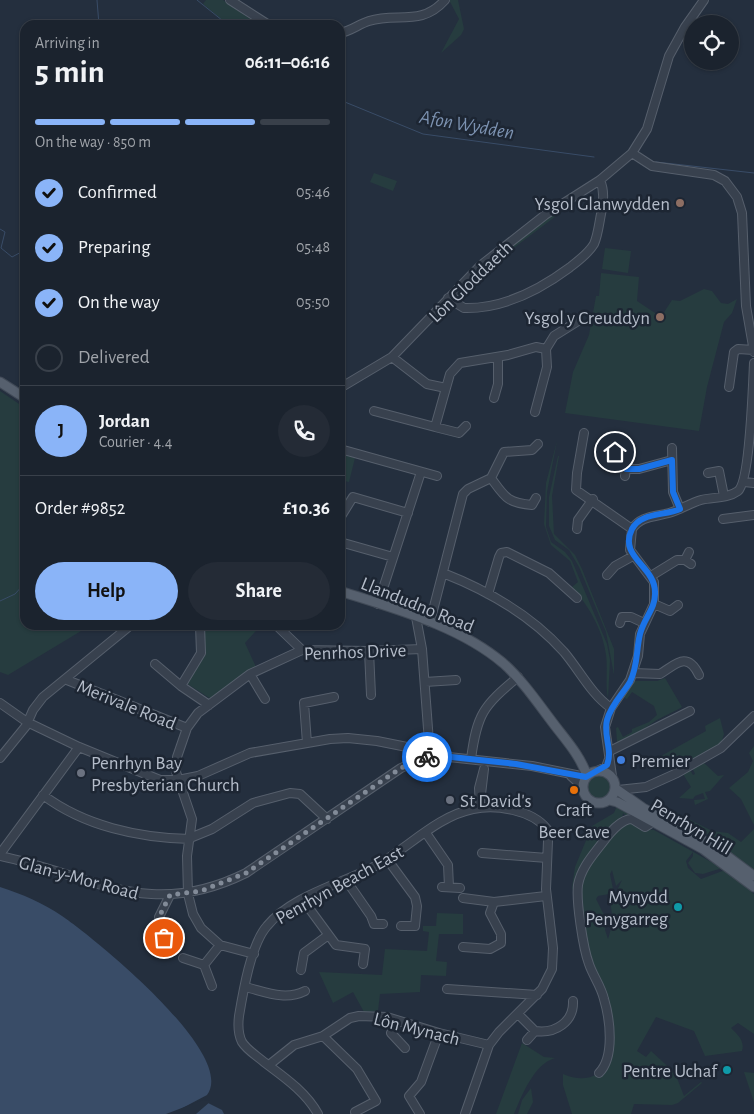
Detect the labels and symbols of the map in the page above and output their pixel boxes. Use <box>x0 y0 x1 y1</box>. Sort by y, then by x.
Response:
water label: Afon Wydden <box>417 107 516 143</box>
place label: Ysgol Glanwydden <box>535 195 670 214</box>
marker: Ysgol Glanwydden <box>674 197 686 209</box>
street label: Lôn Gloddaeth <box>426 238 517 326</box>
place label: Ysgol y Creuddyn <box>524 309 650 328</box>
marker: Ysgol y Creuddyn <box>654 311 666 323</box>
pin <box>594 431 636 473</box>
street label: Llandudno Road <box>358 574 477 637</box>
street label: Penrhos Drive <box>303 641 407 664</box>
street label: Merivale Road <box>74 677 179 734</box>
courier <box>402 732 452 782</box>
place label: Premier <box>631 752 690 771</box>
place label: Penrhyn Bay Presbyterian Church <box>91 754 240 795</box>
marker: Premier <box>615 754 627 766</box>
marker: Penrhyn Bay Presbyterian Church <box>75 767 87 779</box>
marker: Craft Beer Cave <box>568 784 580 796</box>
place label: St David's <box>460 792 532 811</box>
marker: St David's <box>444 794 456 806</box>
street label: Penrhyn Hill <box>647 796 735 859</box>
place label: Craft Beer Cave <box>538 801 610 842</box>
street label: Penrhyn Beach East <box>273 842 407 928</box>
street label: Glan-y-Mor Road <box>17 853 141 904</box>
place label: Mynydd Penygarreg <box>585 888 669 929</box>
marker: Mynydd Penygarreg <box>672 901 684 913</box>
pin <box>143 917 185 959</box>
street label: Lôn Mynach <box>372 1010 462 1049</box>
place label: Pentre Uchaf <box>622 1062 718 1081</box>
marker: Pentre Uchaf <box>721 1064 733 1076</box>

